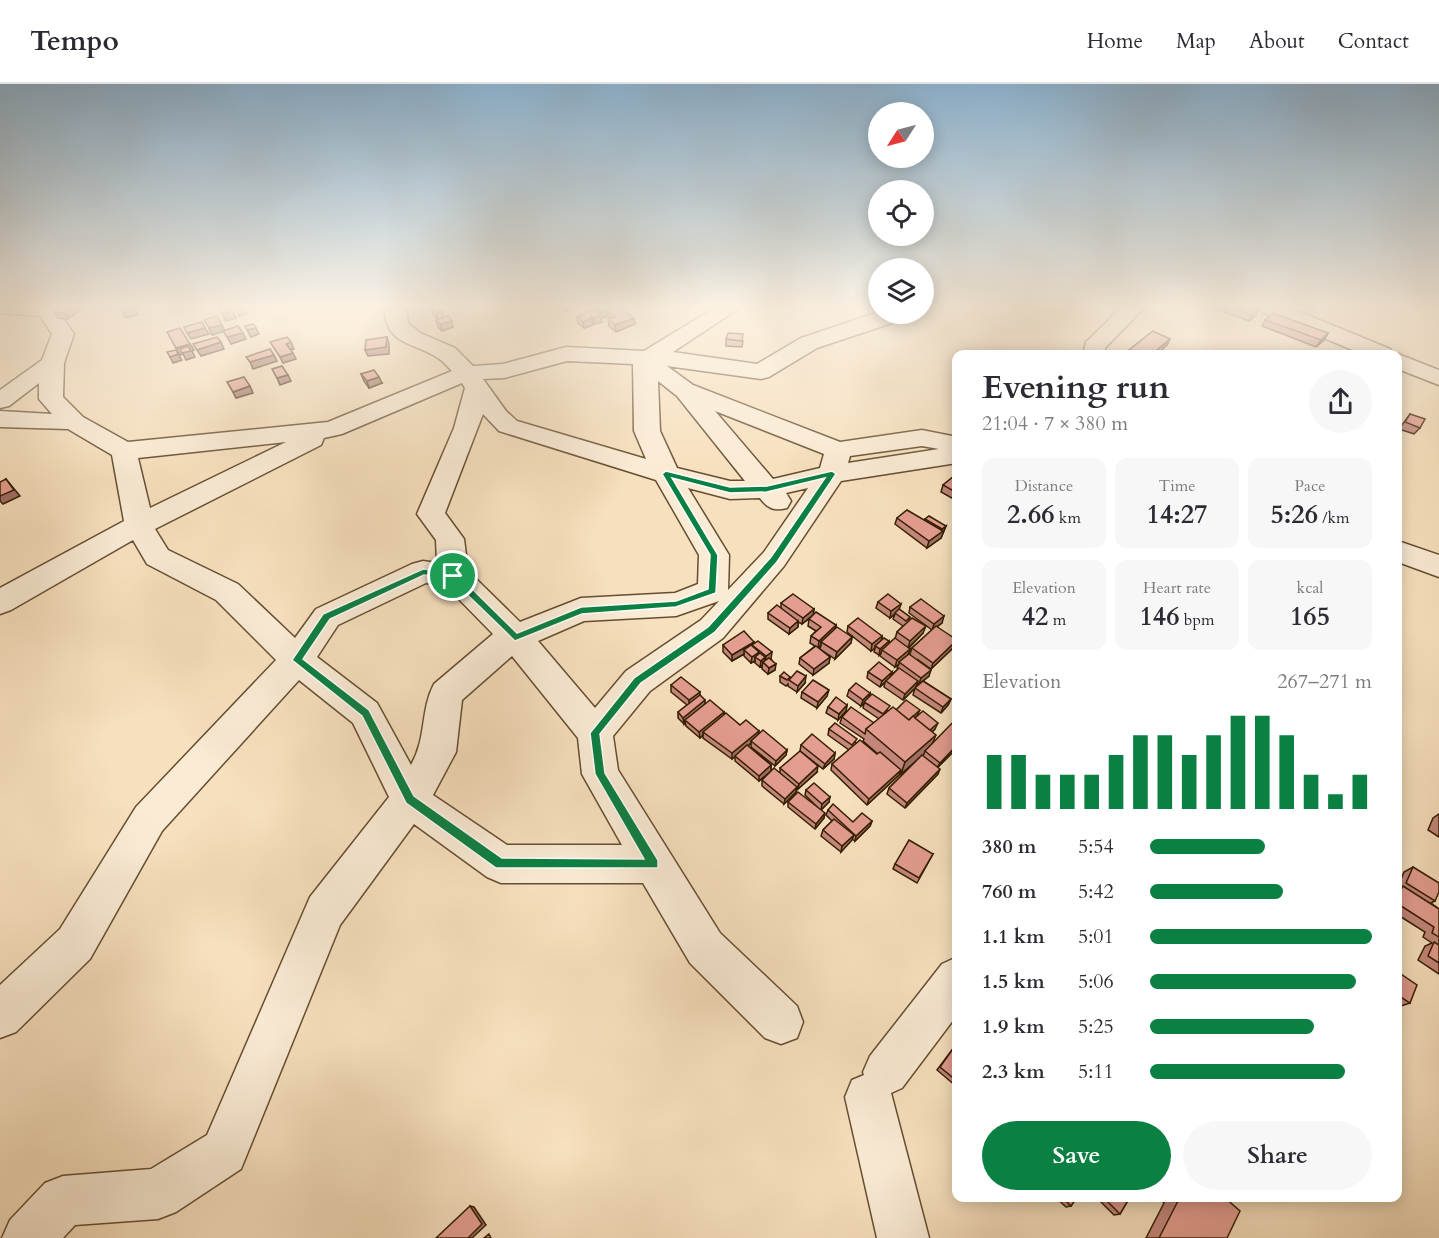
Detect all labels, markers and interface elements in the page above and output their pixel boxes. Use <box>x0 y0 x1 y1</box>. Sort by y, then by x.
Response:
text: Tempo <box>30 22 119 60</box>
text: Home <box>1087 27 1143 56</box>
text: Map <box>1176 27 1216 56</box>
text: About <box>1249 27 1305 56</box>
text: Contact <box>1338 27 1409 56</box>
north arrow <box>868 102 934 168</box>
map controls <box>868 102 934 324</box>
button: locate <box>868 180 934 246</box>
button: layers <box>868 258 934 324</box>
text: Evening run <box>982 365 1170 410</box>
button: share <box>1309 370 1372 433</box>
text: 21:04 · 7 × 380 m <box>982 410 1128 437</box>
text: Distance <box>1015 475 1073 497</box>
text: Time <box>1158 475 1196 497</box>
text: Pace <box>1295 475 1325 497</box>
text: 2.66 <box>1007 497 1055 532</box>
text: 14:27 <box>1147 497 1207 532</box>
text: 5:26 <box>1270 497 1318 532</box>
text: km <box>1055 507 1081 529</box>
text: /km <box>1318 507 1350 529</box>
pin <box>427 550 478 601</box>
icon: arrive <box>436 559 469 592</box>
text: Elevation <box>1012 577 1076 599</box>
text: Heart rate <box>1143 577 1211 599</box>
text: kcal <box>1297 577 1323 599</box>
text: 42 <box>1022 599 1048 634</box>
text: 146 <box>1140 599 1180 634</box>
text: 165 <box>1290 599 1330 634</box>
text: m <box>1048 609 1066 631</box>
text: bpm <box>1180 609 1214 631</box>
text: Elevation <box>982 668 1061 695</box>
text: 267–271 m <box>1277 668 1372 695</box>
text: 380 m <box>982 833 1037 860</box>
text: 5:54 <box>1078 833 1114 860</box>
text: 760 m <box>982 878 1037 905</box>
text: 5:42 <box>1078 878 1114 905</box>
text: 1.1 km <box>982 923 1045 950</box>
text: 5:01 <box>1078 923 1114 950</box>
text: 1.5 km <box>982 968 1045 995</box>
text: 5:06 <box>1078 968 1114 995</box>
text: 1.9 km <box>982 1013 1045 1040</box>
text: 5:25 <box>1078 1013 1114 1040</box>
text: 2.3 km <box>982 1058 1045 1085</box>
text: 5:11 <box>1078 1058 1114 1085</box>
button: Save <box>982 1121 1171 1190</box>
button: Share <box>1183 1121 1372 1190</box>

